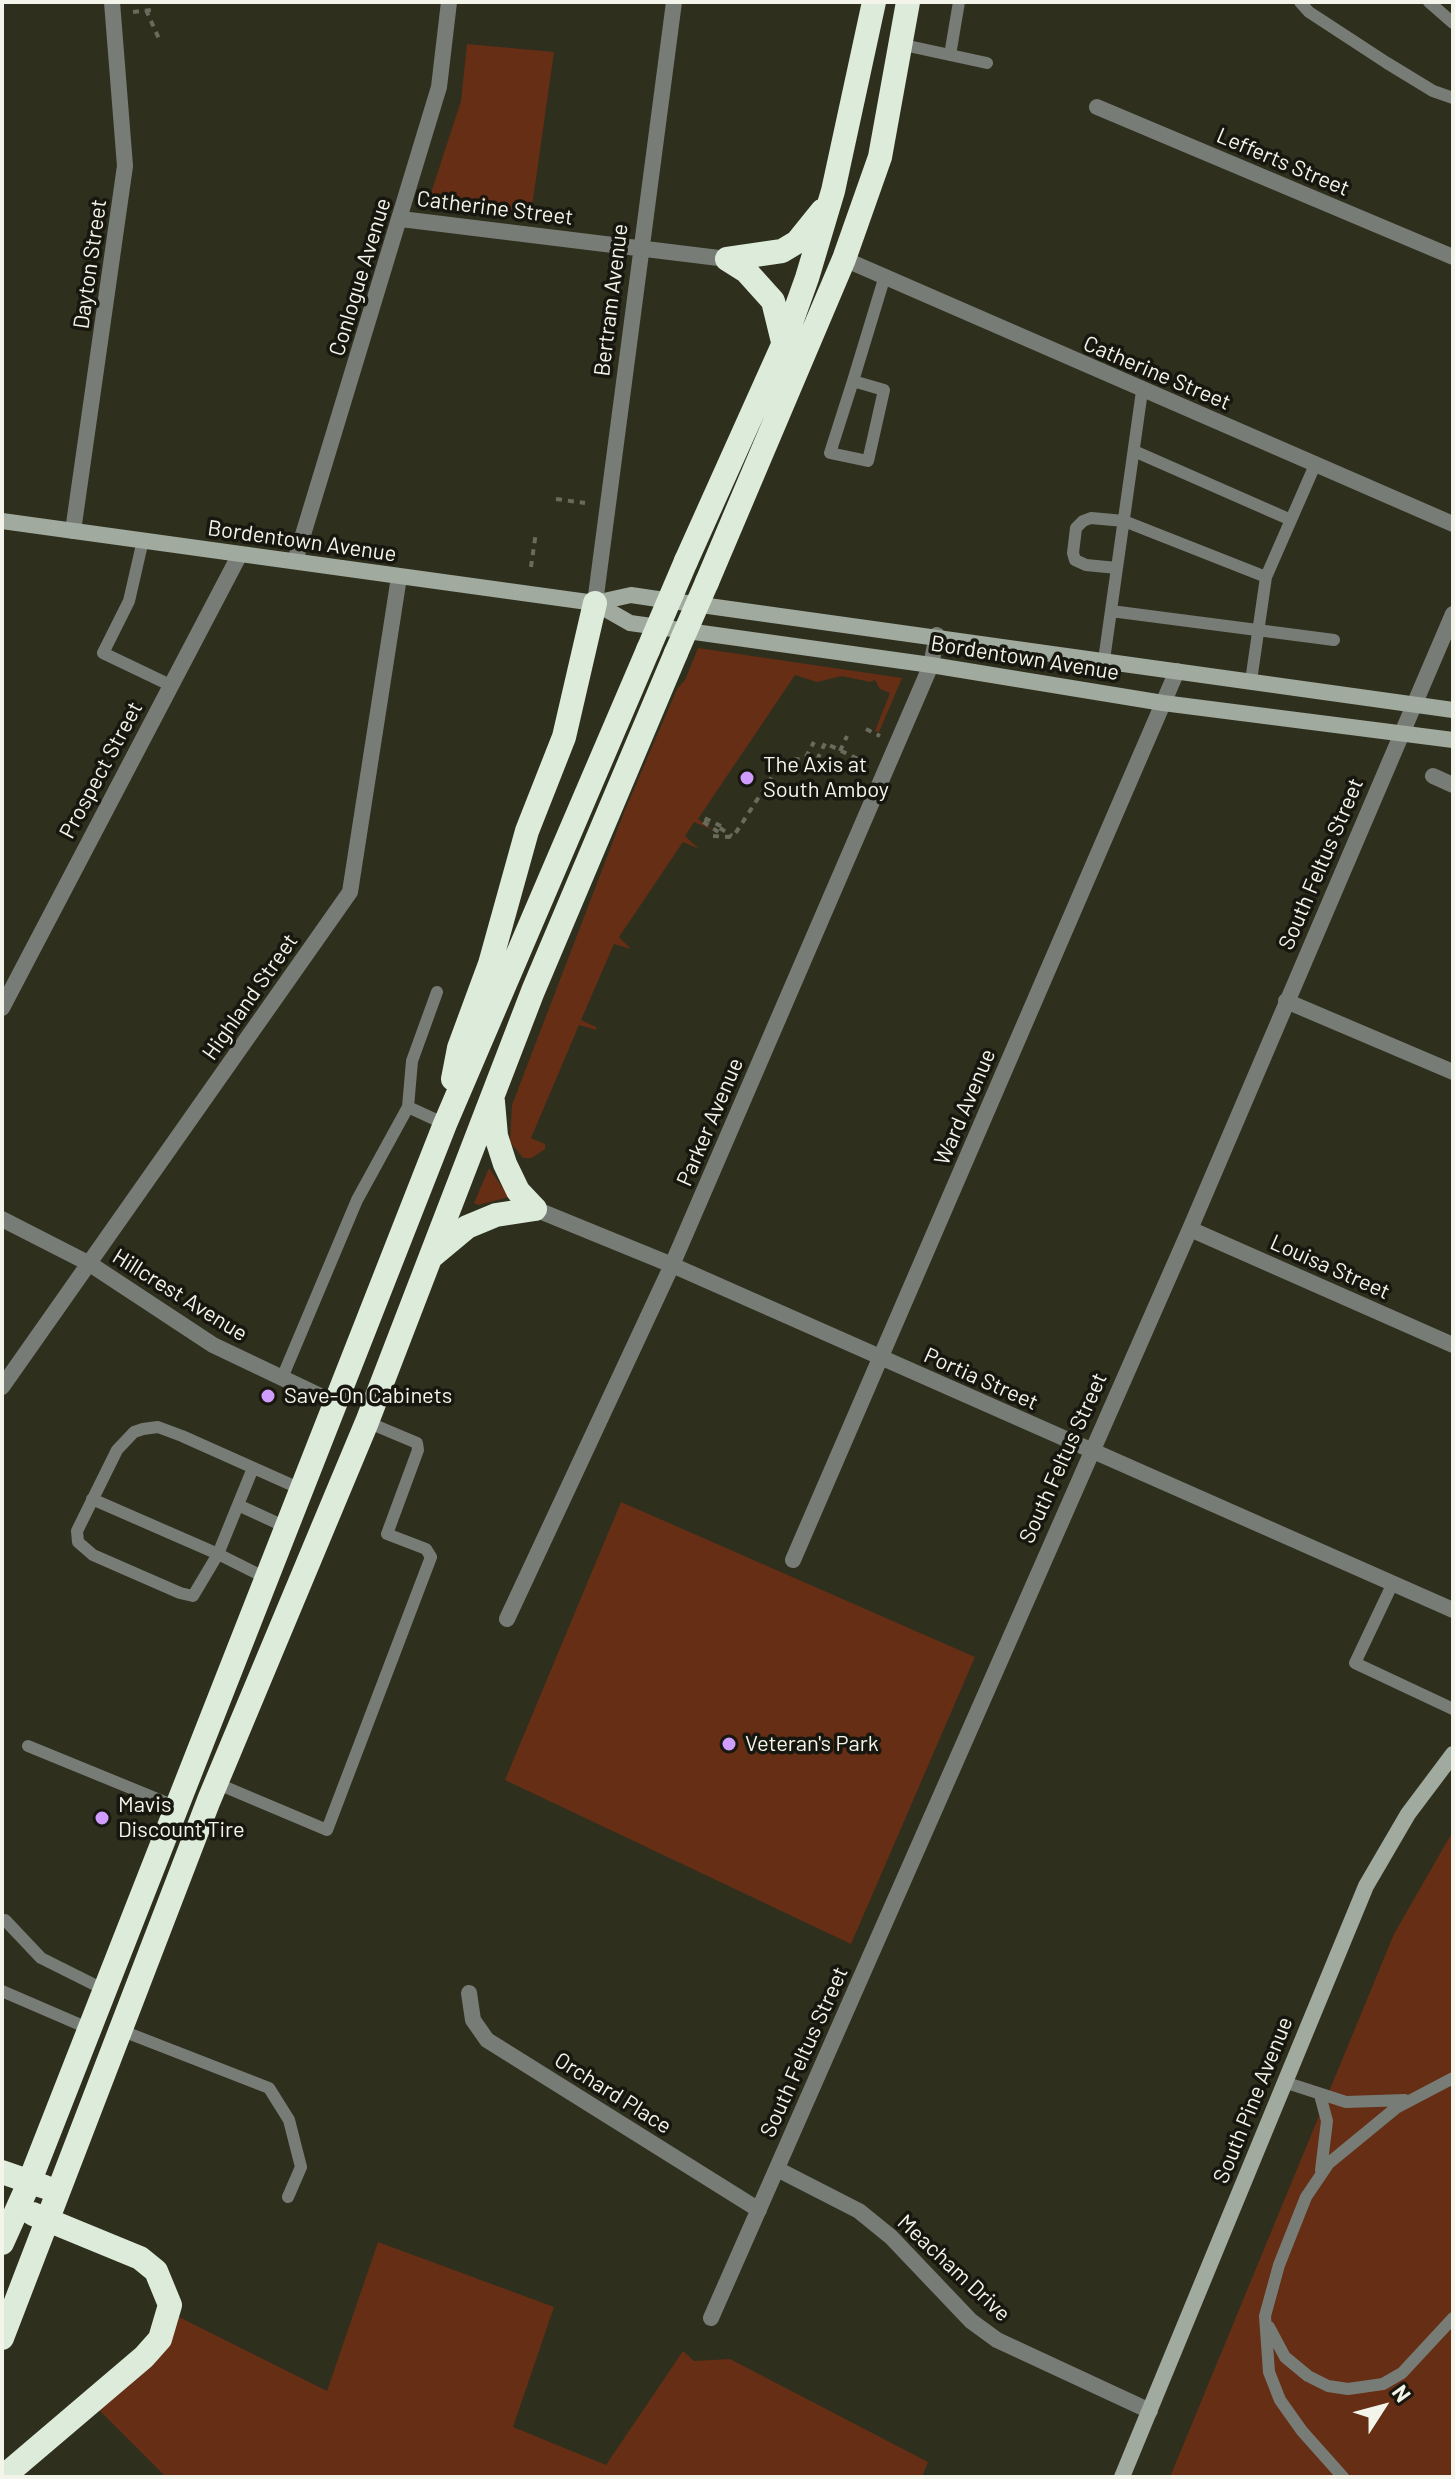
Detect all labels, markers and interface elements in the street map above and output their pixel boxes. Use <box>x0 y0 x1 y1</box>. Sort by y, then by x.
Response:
street label: Lefferts Street <box>1213 122 1353 202</box>
street label: Catherine Street <box>415 185 575 231</box>
street label: Conlogue Avenue <box>323 195 397 359</box>
street label: Dayton Street <box>68 197 112 331</box>
street label: Bertram Avenue <box>589 222 633 378</box>
street label: Catherine Street <box>1079 330 1235 416</box>
street label: Bordentown Avenue <box>206 515 398 567</box>
street label: Bordentown Avenue <box>929 630 1121 686</box>
street label: Prospect Street <box>54 697 148 843</box>
place label: The Axis at South Amboy <box>763 752 889 804</box>
marker: The Axis at South Amboy <box>738 769 756 787</box>
street label: South Feltus Street <box>1273 774 1369 954</box>
street label: Highland Street <box>197 929 303 1065</box>
street label: Ward Avenue <box>929 1045 1001 1169</box>
street label: Parker Avenue <box>671 1054 749 1190</box>
street label: Louisa Street <box>1266 1229 1394 1305</box>
street label: Hillcrest Avenue <box>108 1243 252 1347</box>
street label: Portia Street <box>920 1342 1042 1416</box>
street label: South Feltus Street <box>1013 1369 1113 1547</box>
place label: Save-On Cabinets <box>284 1383 452 1409</box>
marker: Save-On Cabinets <box>259 1387 277 1405</box>
place label: Veteran's Park <box>745 1731 879 1757</box>
marker: Veteran's Park <box>720 1735 738 1753</box>
place label: Mavis Discount Tire <box>118 1792 245 1844</box>
marker: Mavis Discount Tire <box>93 1809 111 1827</box>
street label: South Feltus Street <box>754 1963 854 2141</box>
street label: South Pine Avenue <box>1208 2013 1298 2187</box>
street label: Orchard Place <box>550 2047 676 2139</box>
street label: Meacham Drive <box>892 2209 1016 2327</box>
north arrow <box>1343 2367 1423 2447</box>
text: N <box>1388 2379 1417 2406</box>

